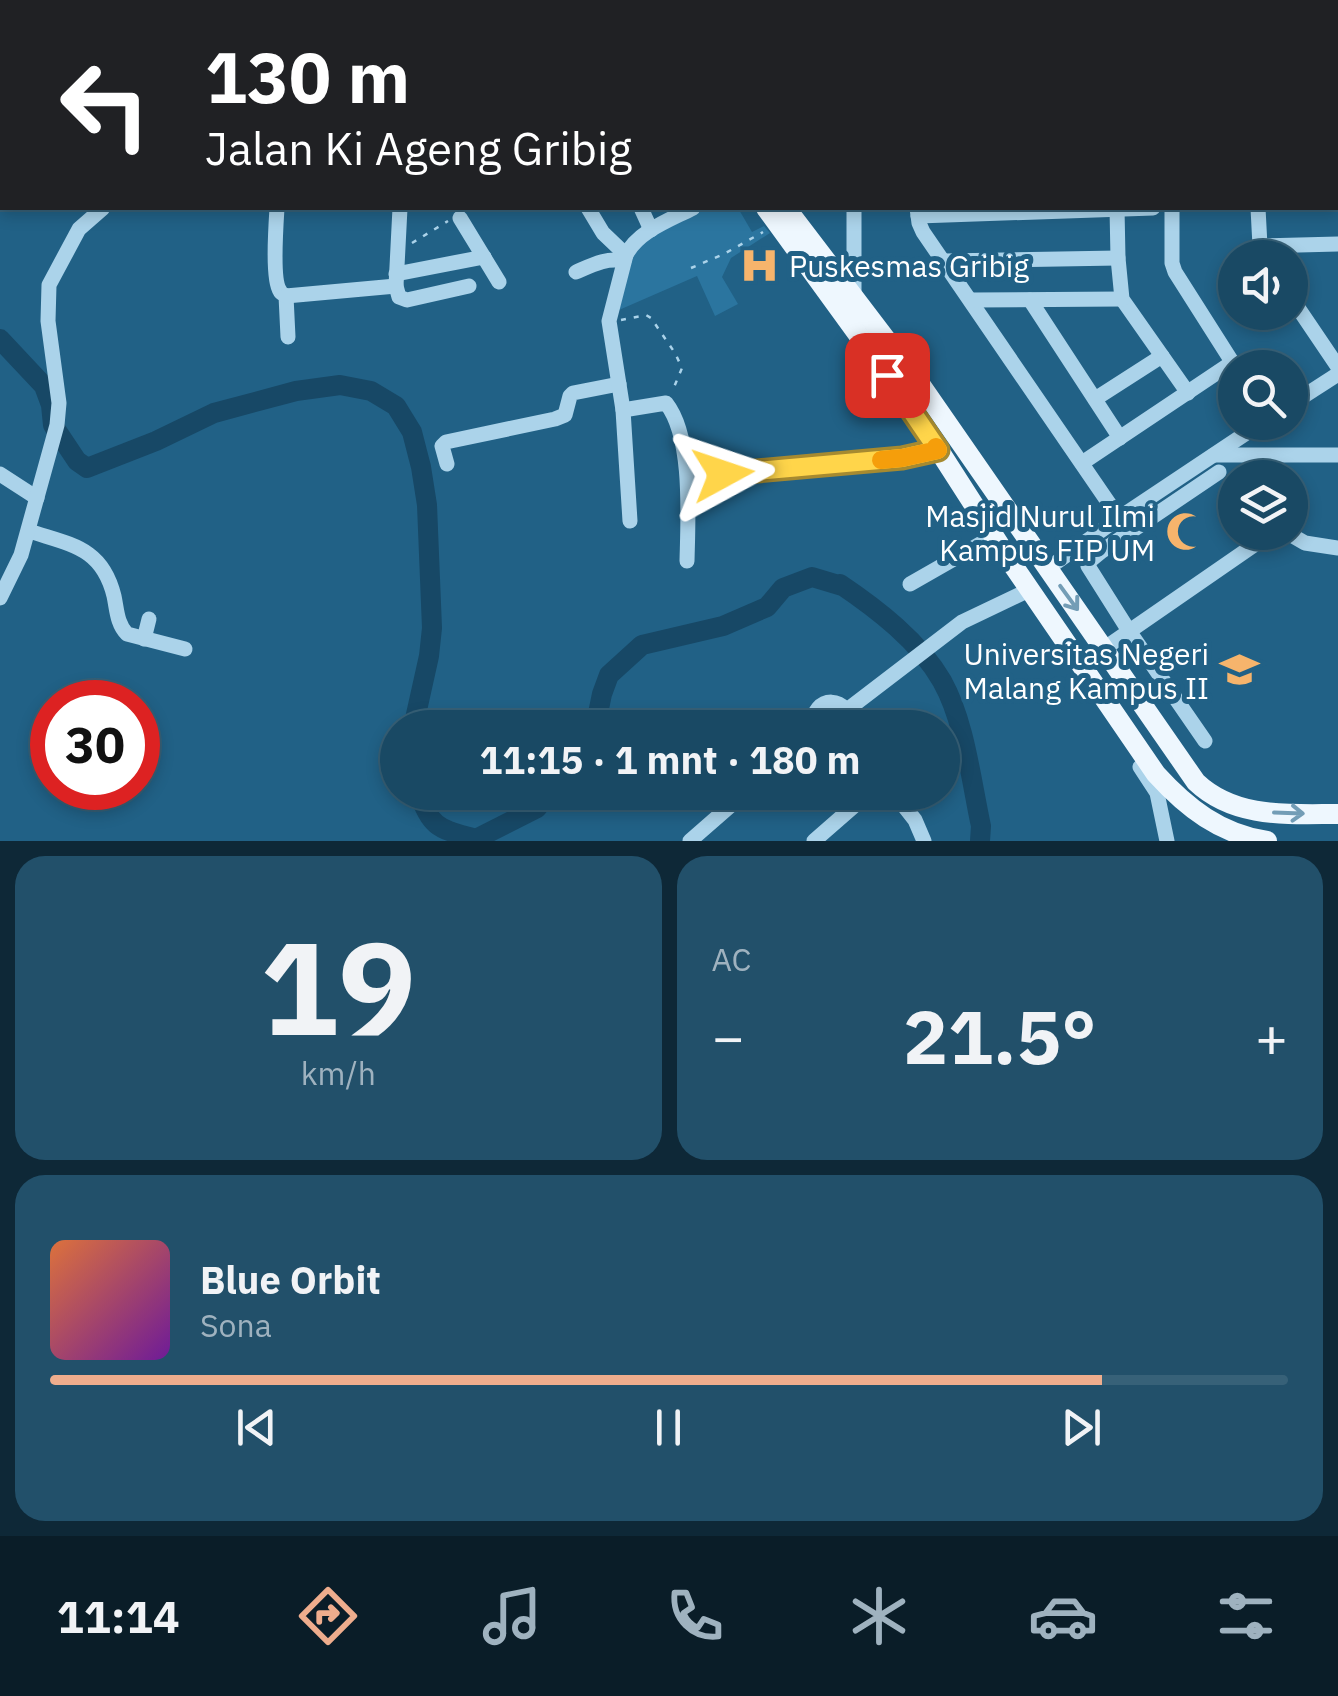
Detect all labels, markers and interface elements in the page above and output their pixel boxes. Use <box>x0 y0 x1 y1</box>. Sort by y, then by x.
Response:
text: 130 m <box>205 31 410 122</box>
icon: left <box>40 40 170 170</box>
text: Jalan Ki Ageng Gribig <box>205 119 632 177</box>
map controls <box>1218 240 1308 550</box>
button: sound <box>1218 240 1308 330</box>
hospital icon: Puskesmas Gribig <box>738 244 780 286</box>
place label: Puskesmas Gribig <box>789 246 1029 285</box>
pin <box>845 333 930 418</box>
icon: arrive <box>860 348 915 403</box>
button: search <box>1218 350 1308 440</box>
position arrow <box>671 422 775 526</box>
button: layers <box>1218 460 1308 550</box>
place label: Masjid Nurul Ilmi Kampus FIP UM <box>925 496 1155 569</box>
mosque icon: Masjid Nurul Ilmi Kampus FIP UM <box>1164 511 1206 553</box>
one-way arrow <box>1058 584 1079 611</box>
place label: Universitas Negeri Malang Kampus II <box>963 634 1209 707</box>
school or university icon: Universitas Negeri Malang Kampus II <box>1218 649 1260 691</box>
speed limit sign: 30 <box>30 680 160 810</box>
text: 11:15 · 1 mnt · 180 m <box>479 735 861 784</box>
one-way arrow <box>1273 804 1305 823</box>
text: 19 <box>260 902 416 1071</box>
text: AC <box>712 938 751 980</box>
text: 21.5° <box>903 987 1097 1085</box>
text: − <box>712 1001 745 1072</box>
text: + <box>1255 1001 1288 1072</box>
text: km/h <box>301 1052 376 1094</box>
text: Blue Orbit <box>200 1255 381 1304</box>
text: Sona <box>200 1304 272 1346</box>
icon: previous <box>229 1400 284 1455</box>
icon: pause <box>641 1400 696 1455</box>
icon: next <box>1054 1400 1109 1455</box>
icon: directions <box>293 1581 363 1651</box>
icon: music <box>477 1581 547 1651</box>
icon: phone <box>660 1581 730 1651</box>
icon: climate <box>844 1581 914 1651</box>
icon: car <box>1028 1581 1098 1651</box>
icon: filters <box>1211 1581 1281 1651</box>
text: 11:14 <box>57 1587 180 1645</box>

